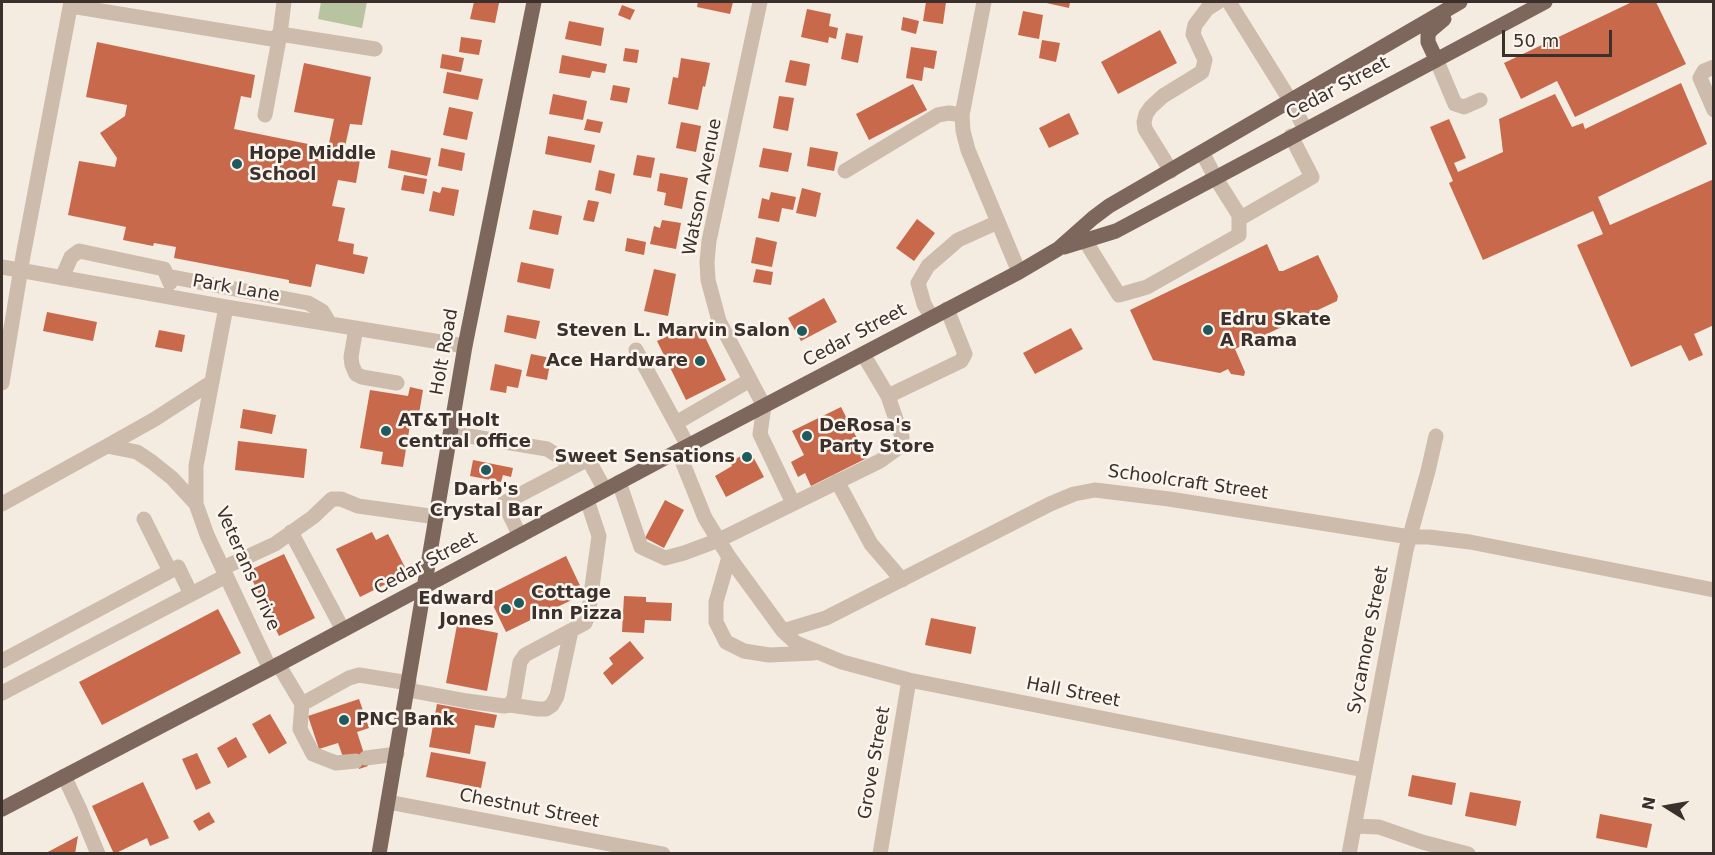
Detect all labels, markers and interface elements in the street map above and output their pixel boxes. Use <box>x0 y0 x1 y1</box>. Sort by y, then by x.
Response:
scale bar <box>1505 18 1614 56</box>
text: 50 m <box>1513 30 1559 51</box>
street label: Cedar Street <box>1283 53 1393 125</box>
street label: Watson Avenue <box>679 117 727 257</box>
place label: Hope Middle School <box>249 143 376 186</box>
marker: Hope Middle School <box>230 157 244 171</box>
street label: Park Lane <box>191 271 281 307</box>
street label: Cedar Street <box>800 300 910 372</box>
street label: Holt Road <box>427 307 463 397</box>
place label: Edru Skate A Rama <box>1220 309 1331 352</box>
place label: Steven L. Marvin Salon <box>556 320 790 342</box>
marker: Edru Skate A Rama <box>1201 323 1215 337</box>
marker: Steven L. Marvin Salon <box>795 324 809 338</box>
place label: Ace Hardware <box>546 350 688 372</box>
marker: Ace Hardware <box>693 354 707 368</box>
place label: AT&T Holt central office <box>398 410 531 452</box>
place label: DeRosa's Party Store <box>819 415 934 458</box>
marker: AT&T Holt central office <box>379 424 393 438</box>
marker: DeRosa's Party Store <box>800 429 814 443</box>
place label: Sweet Sensations <box>555 446 735 468</box>
marker: Sweet Sensations <box>740 450 754 464</box>
street label: Schoolcraft Street <box>1106 461 1270 505</box>
marker: Darb's Crystal Bar <box>479 463 493 477</box>
place label: Darb's Crystal Bar <box>430 479 542 522</box>
street label: Veterans Drive <box>210 504 284 634</box>
street label: Cedar Street <box>371 528 481 600</box>
street label: Sycamore Street <box>1344 564 1394 716</box>
place label: Cottage Inn Pizza <box>531 582 622 624</box>
place label: Edward Jones <box>418 588 494 630</box>
marker: Cottage Inn Pizza <box>512 596 526 610</box>
marker: Edward Jones <box>499 602 513 616</box>
street label: Hall Street <box>1024 673 1122 713</box>
street label: Grove Street <box>854 705 896 821</box>
place label: PNC Bank <box>356 709 454 731</box>
marker: PNC Bank <box>337 713 351 727</box>
north arrow <box>1637 777 1697 837</box>
street label: Chestnut Street <box>457 785 601 833</box>
text: N <box>1638 795 1659 812</box>

